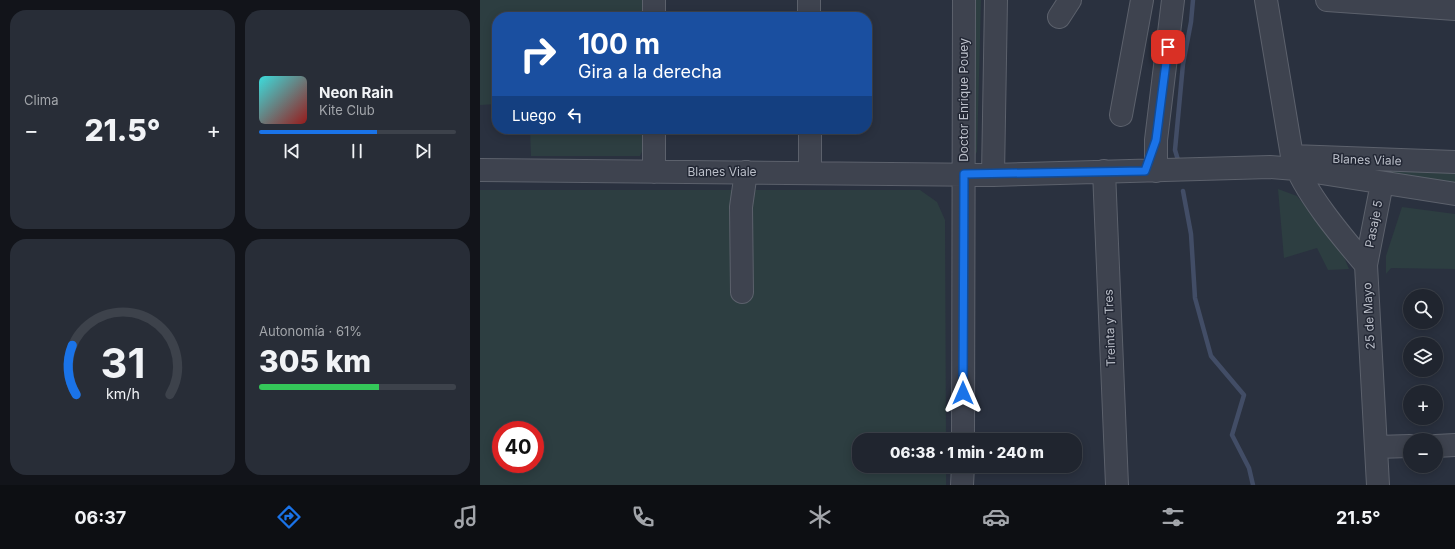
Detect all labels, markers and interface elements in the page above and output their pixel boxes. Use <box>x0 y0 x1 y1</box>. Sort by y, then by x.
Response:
text: 100 m <box>578 27 660 61</box>
icon: right <box>512 28 564 80</box>
pin <box>1151 30 1185 64</box>
icon: arrive <box>1157 36 1179 58</box>
street label: Doctor Enrique Pouey <box>956 38 971 162</box>
text: Gira a la derecha <box>578 61 722 82</box>
text: Neon Rain <box>319 83 393 102</box>
text: Clima <box>24 92 58 108</box>
text: Kite Club <box>319 102 375 118</box>
icon: left <box>564 104 586 126</box>
text: Luego <box>512 106 556 125</box>
text: 21.5° <box>84 112 161 148</box>
text: − <box>24 117 39 143</box>
text: + <box>206 117 221 143</box>
icon: previous <box>281 140 303 162</box>
icon: pause <box>346 140 368 162</box>
icon: next <box>412 140 434 162</box>
street label: Blanes Viale <box>1332 151 1402 168</box>
street label: Blanes Viale <box>687 164 757 179</box>
street label: Pasaje 5 <box>1362 199 1385 249</box>
street label: 25 de Mayo <box>1359 282 1378 350</box>
street label: Treinta y Tres <box>1101 289 1118 367</box>
map controls <box>1403 289 1443 473</box>
button: search <box>1403 289 1443 329</box>
text: Autonomía · 61% <box>259 323 362 339</box>
button: layers <box>1403 337 1443 377</box>
text: 31 <box>100 338 145 388</box>
text: 305 km <box>259 343 371 379</box>
position arrow <box>942 372 984 414</box>
text: km/h <box>106 384 139 401</box>
button: + <box>1403 385 1443 425</box>
speed limit sign: 40 <box>492 421 544 473</box>
button: − <box>1403 433 1443 473</box>
text: 06:38 · 1 min · 240 m <box>890 443 1044 462</box>
icon: directions <box>275 503 303 531</box>
icon: music <box>452 503 480 531</box>
icon: phone <box>629 503 657 531</box>
icon: climate <box>806 503 834 531</box>
icon: car <box>982 503 1010 531</box>
icon: filters <box>1159 503 1187 531</box>
text: 06:37 <box>74 507 126 528</box>
text: 21.5° <box>1336 507 1381 528</box>

